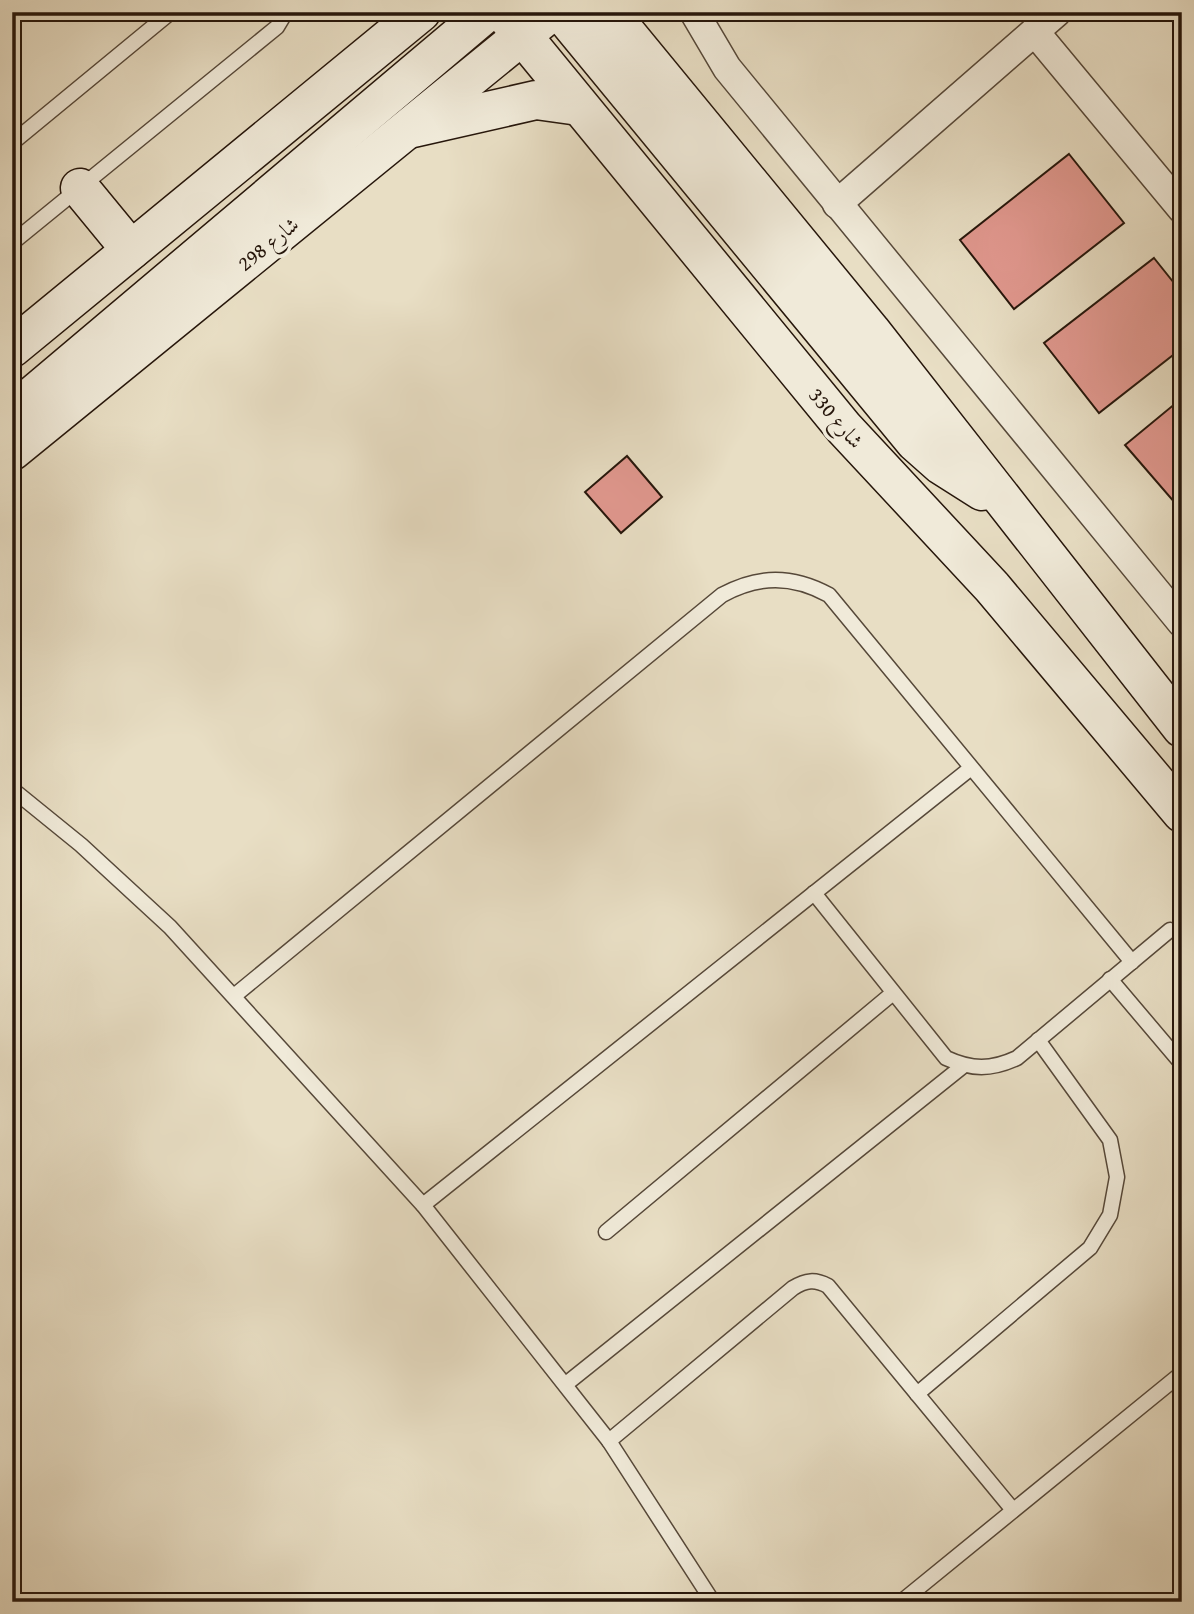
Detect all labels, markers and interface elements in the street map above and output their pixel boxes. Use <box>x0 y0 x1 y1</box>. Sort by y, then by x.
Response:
street label: شارع 298 <box>230 209 307 280</box>
street label: شارع 330 <box>799 380 871 457</box>

